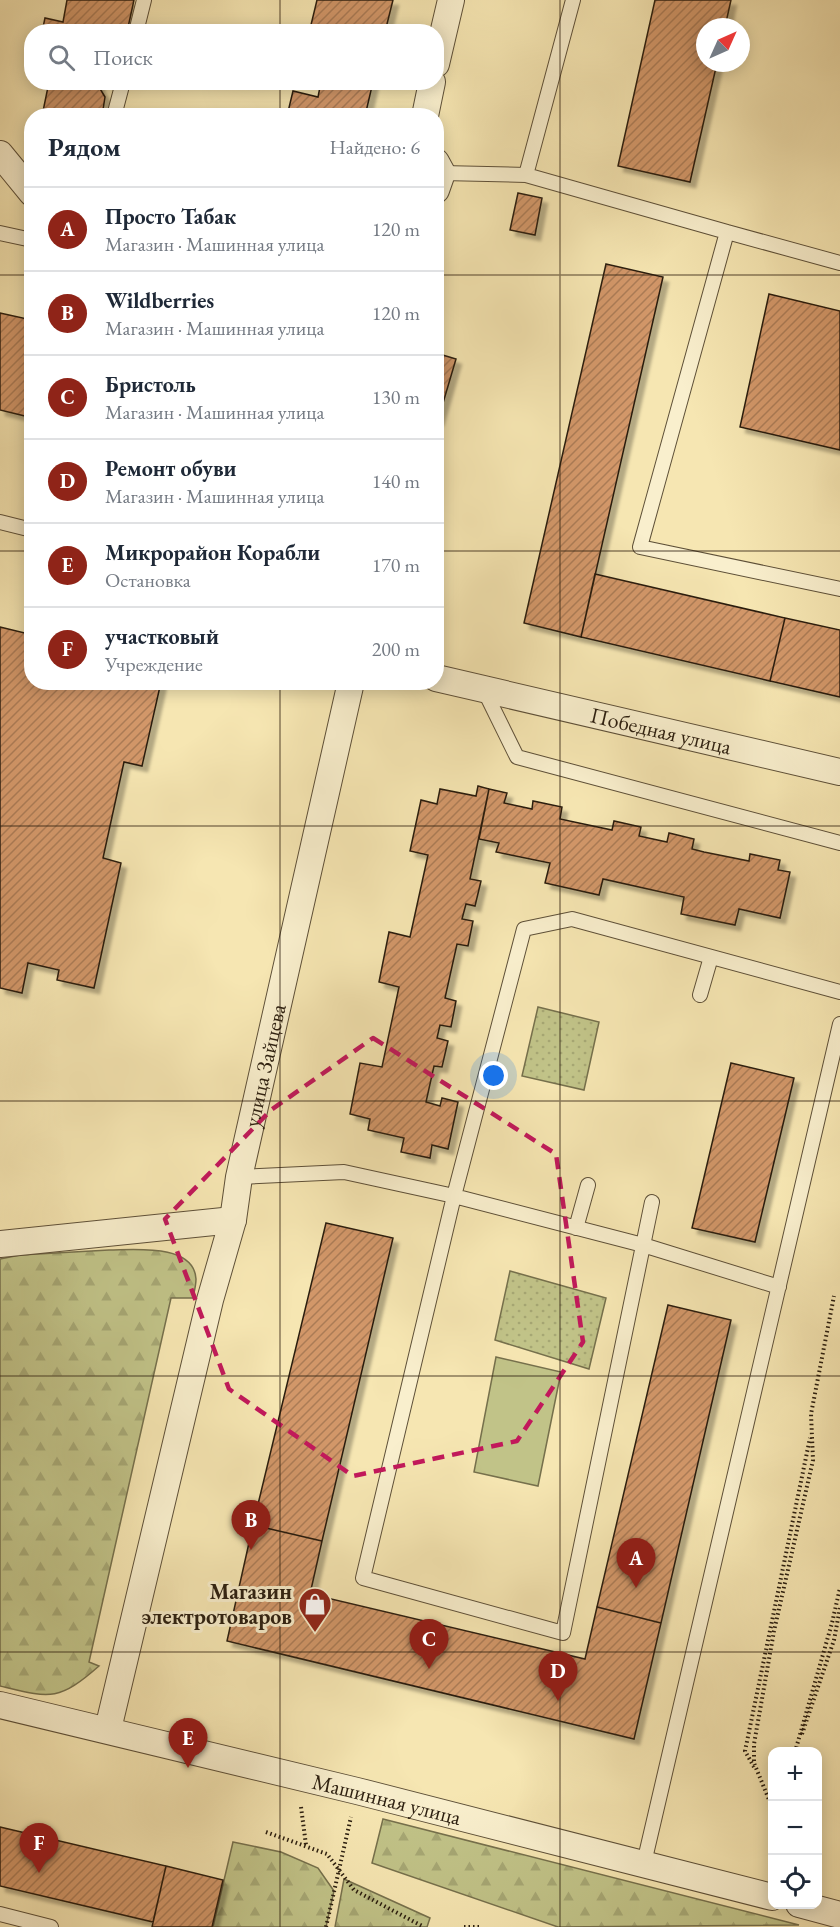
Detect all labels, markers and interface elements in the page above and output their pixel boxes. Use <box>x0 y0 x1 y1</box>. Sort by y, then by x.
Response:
north arrow <box>696 18 750 72</box>
search box <box>24 24 444 90</box>
icon: search <box>45 41 78 74</box>
text: Поиск <box>93 43 153 72</box>
text: Рядом <box>48 130 121 164</box>
text: Найдено: 6 <box>329 134 420 160</box>
text: Просто Табак <box>105 202 236 231</box>
text: A <box>60 216 75 242</box>
text: 120 m <box>372 216 420 242</box>
text: Магазин · Машинная улица <box>105 231 325 257</box>
text: Wildberries <box>105 286 214 315</box>
text: B <box>61 300 74 326</box>
text: 120 m <box>372 300 420 326</box>
text: Магазин · Машинная улица <box>105 315 325 341</box>
text: Бристоль <box>105 370 196 399</box>
text: C <box>60 384 75 410</box>
text: 130 m <box>372 384 420 410</box>
text: Магазин · Машинная улица <box>105 399 325 425</box>
text: Ремонт обуви <box>105 454 236 483</box>
text: D <box>60 468 75 494</box>
text: 140 m <box>372 468 420 494</box>
text: Магазин · Машинная улица <box>105 483 325 509</box>
text: Микрорайон Корабли <box>105 538 320 567</box>
text: E <box>62 552 73 578</box>
text: 170 m <box>372 552 420 578</box>
text: Остановка <box>105 567 191 593</box>
text: участковый <box>105 622 219 651</box>
text: F <box>62 636 73 662</box>
text: 200 m <box>372 636 420 662</box>
text: Учреждение <box>105 651 203 677</box>
street label: Победная улица <box>587 700 735 761</box>
street label: улица Зайцева <box>237 1001 293 1130</box>
your location <box>479 1061 508 1090</box>
pin: B <box>232 1500 270 1550</box>
pin: A <box>616 1538 656 1588</box>
place label: Магазин электротоваров <box>142 1577 292 1631</box>
shop icon: Магазин электротоваров <box>297 1586 333 1633</box>
pin: C <box>410 1620 448 1669</box>
pin: D <box>538 1652 578 1701</box>
pin: E <box>168 1718 207 1768</box>
map controls <box>768 1747 822 1909</box>
button: + <box>768 1747 822 1801</box>
street label: Машинная улица <box>309 1767 464 1832</box>
button: − <box>768 1801 822 1855</box>
pin: F <box>20 1824 58 1873</box>
button: locate <box>768 1855 822 1909</box>

